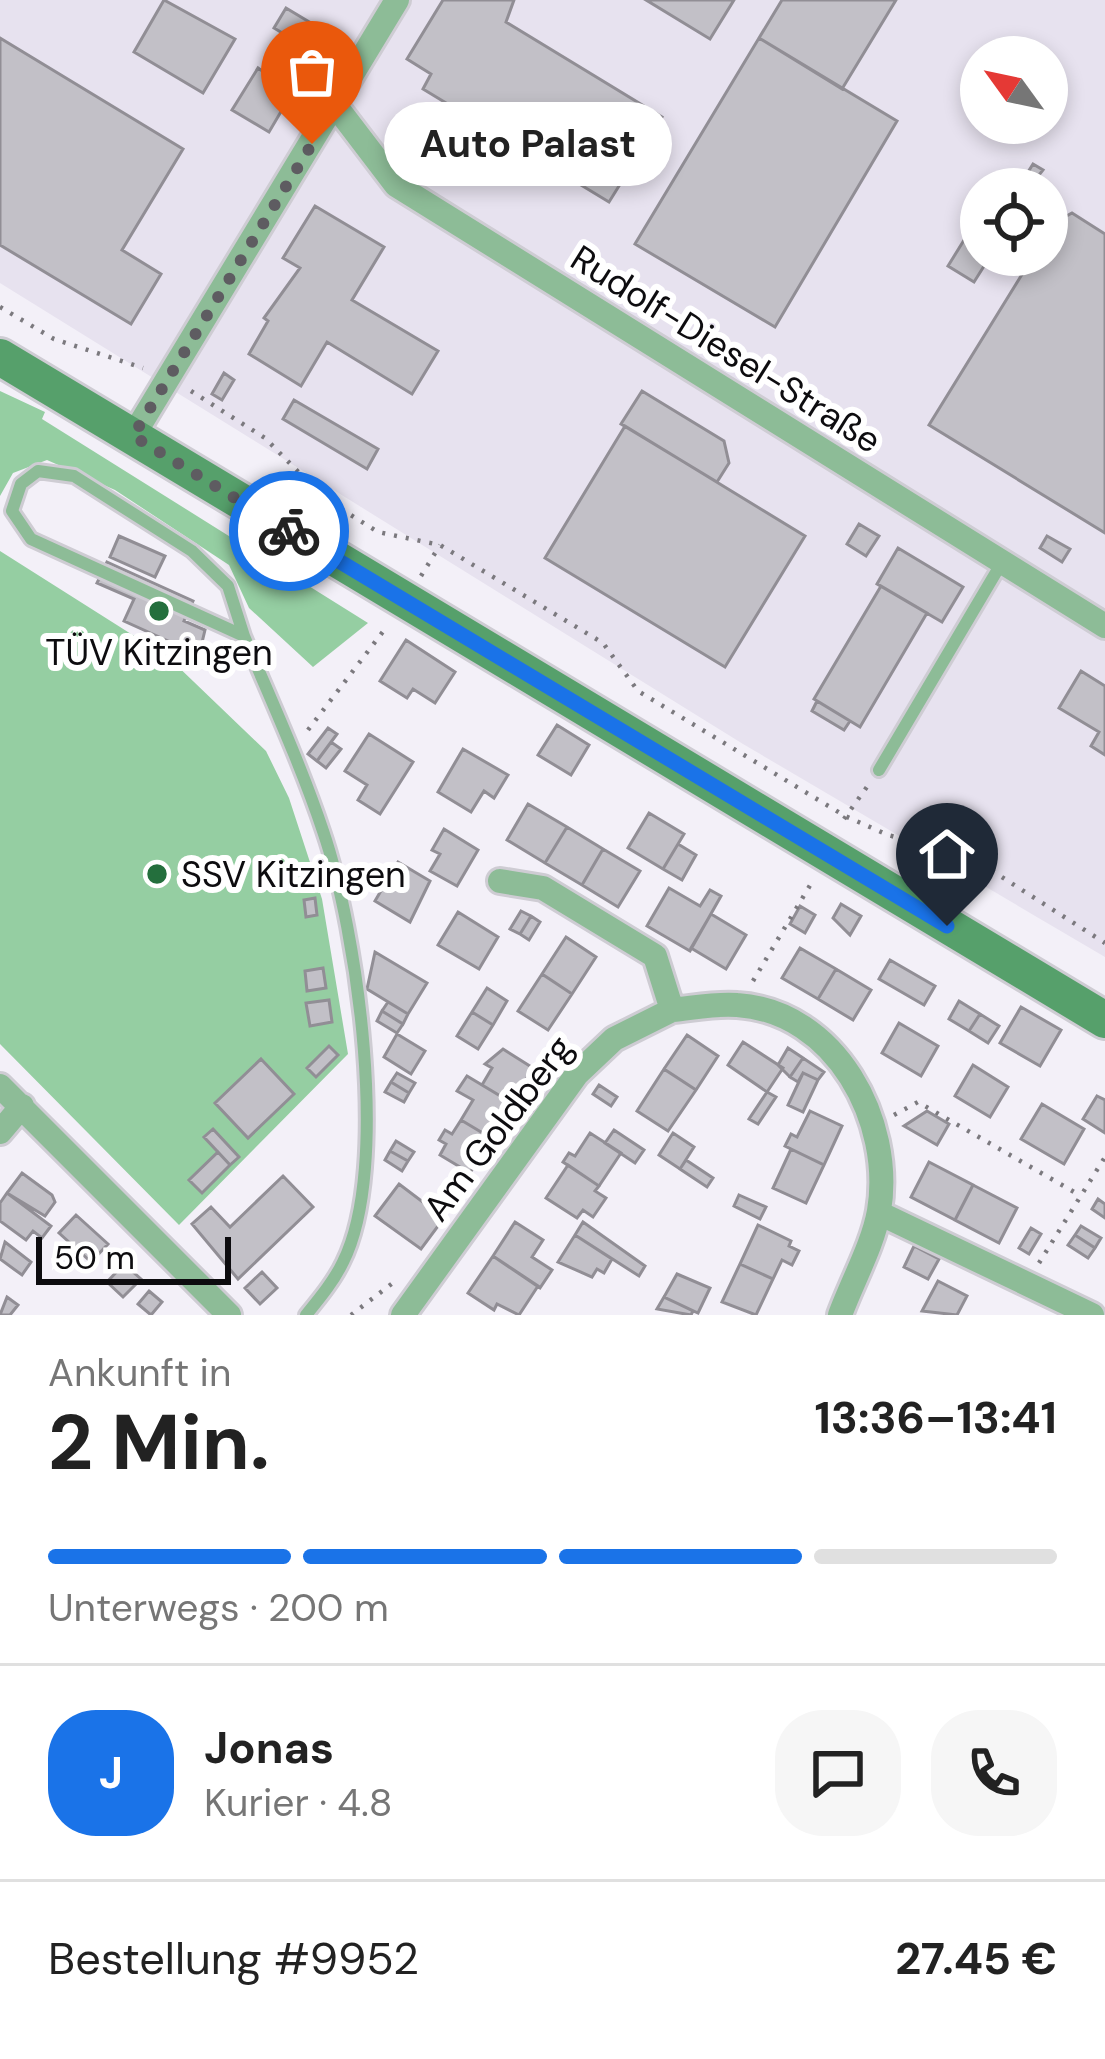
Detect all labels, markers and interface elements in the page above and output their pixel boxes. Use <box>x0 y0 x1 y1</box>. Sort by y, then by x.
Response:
pin <box>261 21.0 363 144</box>
north arrow <box>960 36 1068 144</box>
map controls <box>960 36 1068 276</box>
icon: bag <box>279 39 345 105</box>
callout: Auto Palast <box>384 102 672 186</box>
text: Auto Palast <box>420 118 636 169</box>
button: locate <box>960 168 1068 276</box>
street label: Rudolf-Diesel-Straße <box>562 234 890 464</box>
courier <box>229 471 349 591</box>
icon: bike <box>256 498 322 564</box>
marker: TÜV Kitzingen <box>146 598 172 624</box>
place label: TÜV Kitzingen <box>45 629 273 676</box>
pin <box>896 803 998 926</box>
icon: home <box>914 821 980 887</box>
place label: SSV Kitzingen <box>181 851 406 898</box>
marker: SSV Kitzingen <box>144 861 170 887</box>
street label: Am Goldberg <box>413 1026 583 1230</box>
scale bar <box>36 1231 231 1284</box>
text: 50 m <box>54 1236 135 1279</box>
text: Ankunft in <box>48 1347 231 1398</box>
text: 13:36–13:41 <box>814 1388 1057 1447</box>
text: 2 Min. <box>48 1392 270 1493</box>
text: Unterwegs · 200 m <box>48 1582 389 1633</box>
button: chat <box>775 1710 901 1836</box>
button: phone <box>931 1710 1057 1836</box>
text: Jonas <box>204 1718 334 1777</box>
text: J <box>99 1743 123 1802</box>
text: Kurier · 4.8 <box>204 1777 392 1828</box>
text: Bestellung #9952 <box>48 1929 419 1988</box>
text: 27.45 € <box>895 1929 1057 1988</box>

